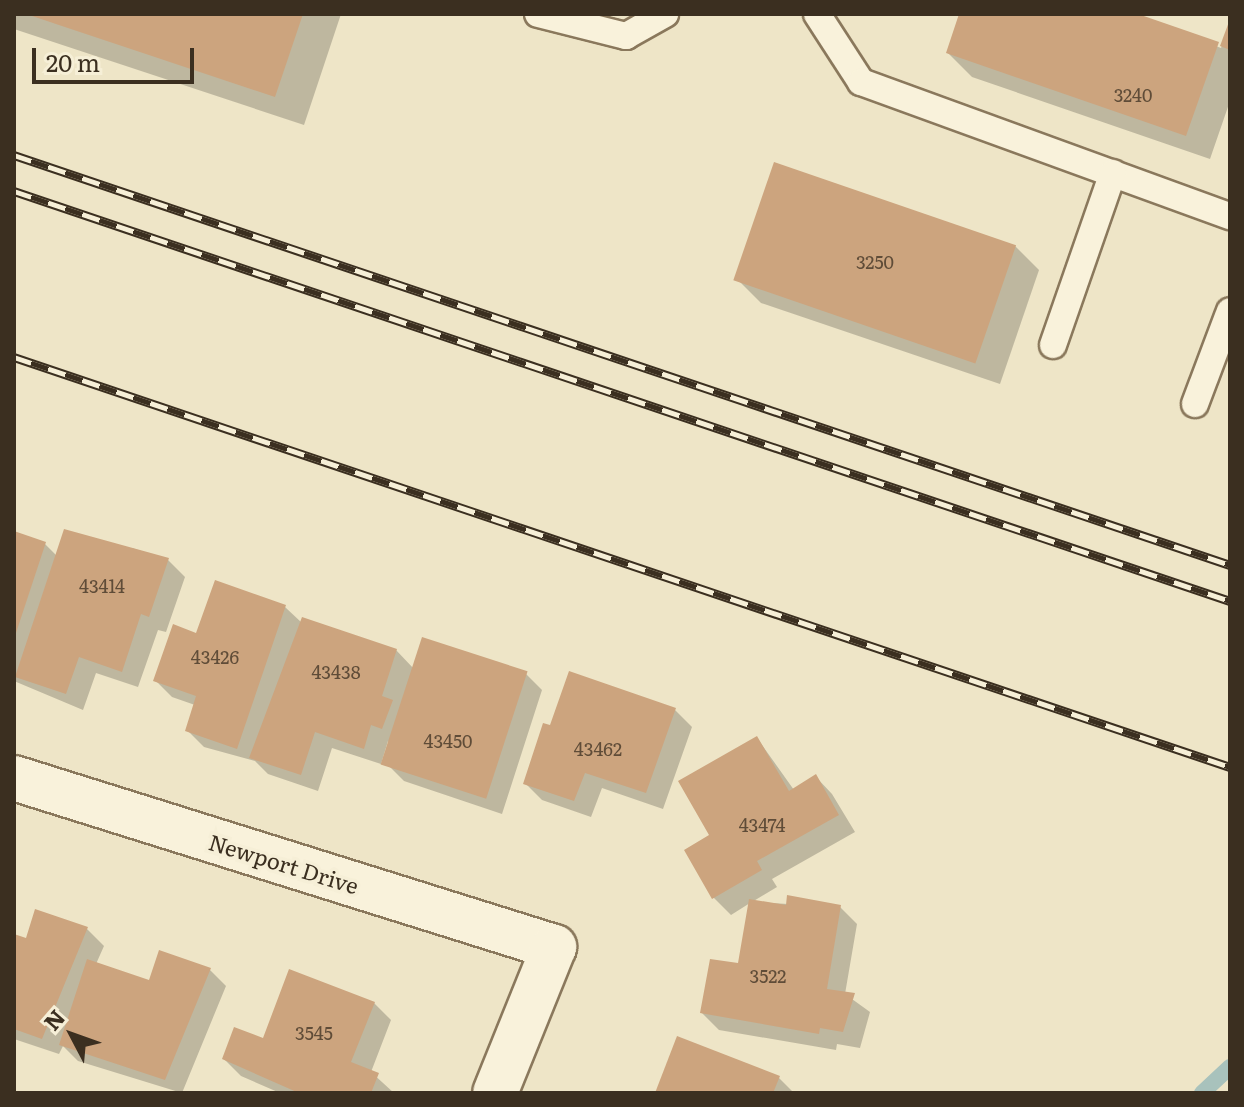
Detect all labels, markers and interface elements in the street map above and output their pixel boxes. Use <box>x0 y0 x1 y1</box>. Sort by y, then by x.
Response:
scale bar <box>36 32 198 82</box>
text: 20 m <box>46 44 100 79</box>
house number: 3240 <box>1114 84 1152 106</box>
house number: 3250 <box>856 251 894 273</box>
house number: 43414 <box>79 575 125 597</box>
house number: 43426 <box>191 646 239 668</box>
house number: 43438 <box>311 661 361 683</box>
house number: 43450 <box>423 730 473 752</box>
house number: 43462 <box>574 738 622 760</box>
house number: 43474 <box>739 814 785 836</box>
street label: Newport Drive <box>206 828 362 898</box>
house number: 3522 <box>750 965 786 987</box>
north arrow <box>32 995 112 1075</box>
text: N <box>35 1001 72 1037</box>
house number: 3545 <box>295 1022 333 1044</box>

